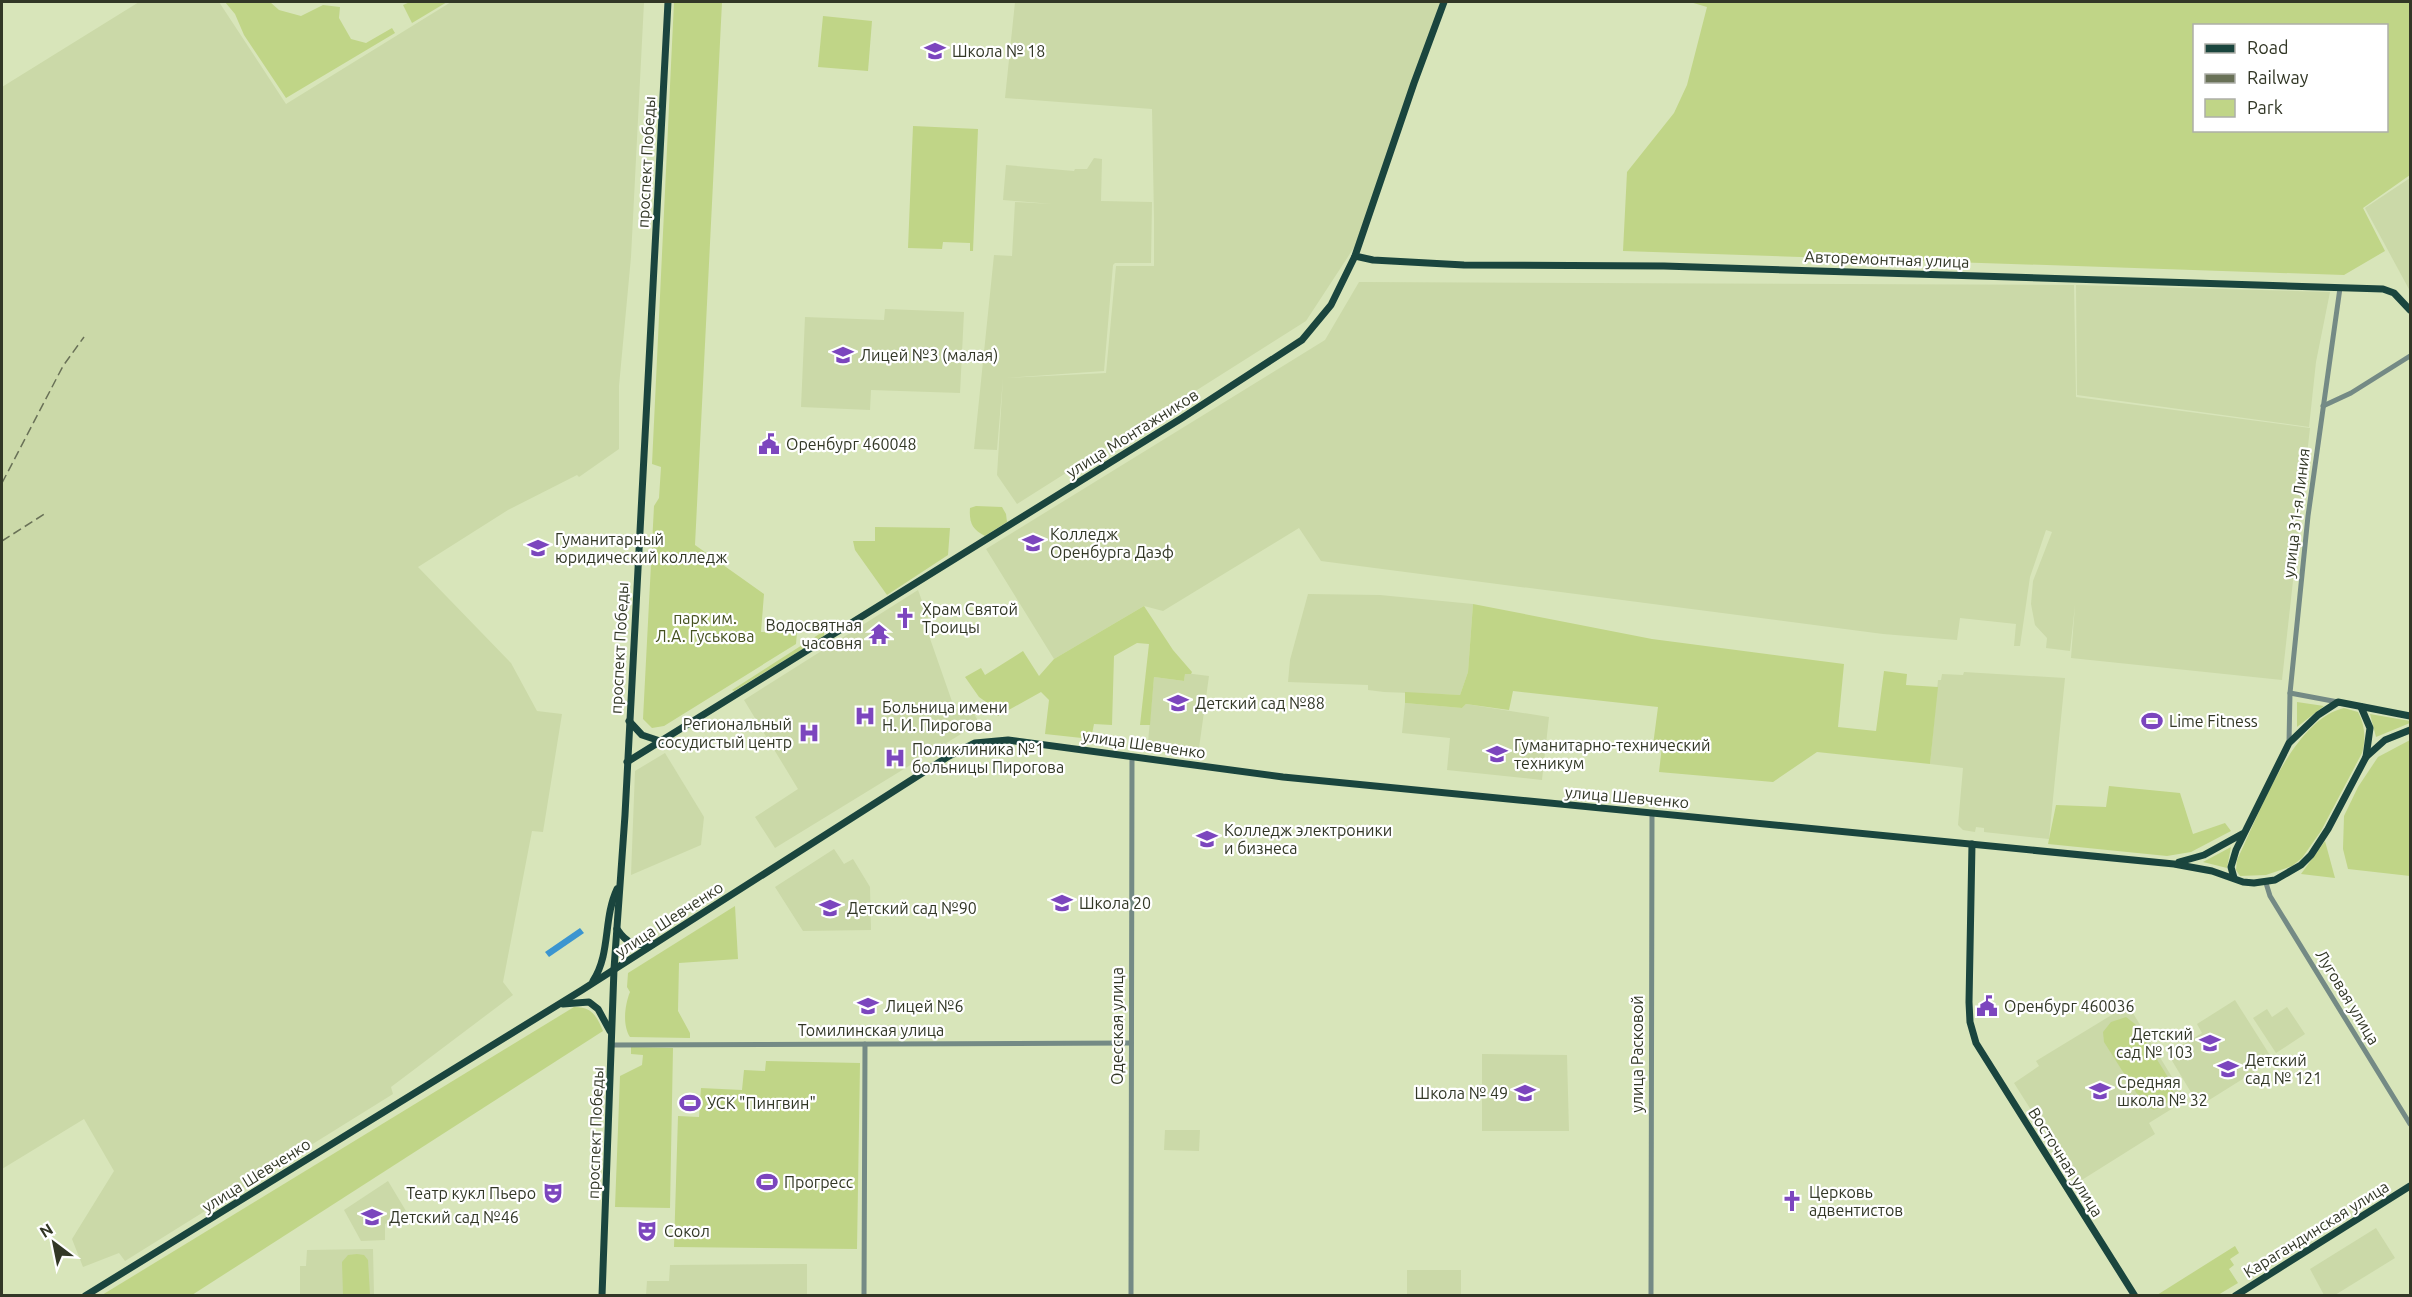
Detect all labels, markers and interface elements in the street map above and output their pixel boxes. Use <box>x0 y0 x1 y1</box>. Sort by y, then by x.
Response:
legend <box>2193 24 2388 132</box>
text: Road <box>2247 37 2289 57</box>
school or university icon: Школа № 18 <box>923 39 947 63</box>
place label: Школа № 18 <box>952 42 1045 60</box>
text: Railway <box>2247 67 2309 87</box>
street label: проспект Победы <box>634 95 658 229</box>
text: Park <box>2247 97 2283 117</box>
street label: Авторемонтная улица <box>1804 247 1970 271</box>
school or university icon: Лицей №3 (малая) <box>831 343 855 367</box>
place label: Лицей №3 (малая) <box>860 346 998 365</box>
street label: улица Монтажников <box>1063 385 1201 481</box>
public building icon: Оренбург 460048 <box>757 432 781 456</box>
place label: Оренбург 460048 <box>786 435 917 453</box>
street label: улица 31-я Линия <box>2279 447 2313 579</box>
place label: Колледж Оренбурга Даэф <box>1050 525 1174 561</box>
place label: Гуманитарный юридический колледж <box>555 530 727 566</box>
school or university icon: Колледж Оренбурга Даэф <box>1021 531 1045 555</box>
school or university icon: Гуманитарный юридический колледж <box>526 536 550 560</box>
street label: проспект Победы <box>607 581 631 715</box>
place label: Храм Святой Троицы <box>922 600 1018 636</box>
church icon: Храм Святой Троицы <box>893 606 917 630</box>
park label: парк им. Л.А. Гуськова <box>656 609 754 645</box>
place label: Водосвятная часовня <box>766 616 862 652</box>
temple icon: Водосвятная часовня <box>867 622 891 646</box>
school or university icon: Детский сад №88 <box>1166 691 1190 715</box>
place label: Детский сад №88 <box>1195 694 1325 712</box>
place label: Больница имени Н. И. Пирогова <box>882 698 1008 734</box>
hospital icon: Больница имени Н. И. Пирогова <box>853 704 877 728</box>
sports icon: Lime Fitness <box>2140 709 2164 733</box>
place label: Lime Fitness <box>2169 712 2258 730</box>
place label: Региональный сосудистый центр <box>658 715 792 751</box>
hospital icon: Региональный сосудистый центр <box>797 721 821 745</box>
street label: улица Шевченко <box>1081 726 1207 762</box>
place label: Гуманитарно-технический техникум <box>1514 736 1711 772</box>
place label: Поликлиника №1 больницы Пирогова <box>912 740 1064 776</box>
school or university icon: Гуманитарно-технический техникум <box>1485 742 1509 766</box>
hospital icon: Поликлиника №1 больницы Пирогова <box>883 746 907 770</box>
street label: улица Шевченко <box>1564 783 1690 811</box>
place label: Колледж электроники и бизнеса <box>1224 821 1392 857</box>
school or university icon: Колледж электроники и бизнеса <box>1195 827 1219 851</box>
street label: улица Шевченко <box>612 878 726 960</box>
school or university icon: Школа 20 <box>1050 891 1074 915</box>
place label: Школа 20 <box>1079 894 1151 912</box>
school or university icon: Детский сад №90 <box>818 896 842 920</box>
place label: Детский сад №90 <box>847 899 977 917</box>
street label: Луговая улица <box>2313 946 2383 1048</box>
street label: Одесская улица <box>1108 967 1126 1085</box>
school or university icon: Лицей №6 <box>856 994 880 1018</box>
public building icon: Оренбург 460036 <box>1975 994 1999 1018</box>
street label: улица Расковой <box>1628 995 1646 1113</box>
place label: Лицей №6 <box>885 997 963 1015</box>
place label: Оренбург 460036 <box>2004 997 2135 1015</box>
street label: Томилинская улица <box>798 1021 944 1039</box>
place label: Детский сад № 103 <box>2116 1025 2193 1061</box>
school or university icon: Детский сад № 103 <box>2198 1031 2222 1055</box>
place label: Детский сад № 121 <box>2245 1051 2322 1087</box>
school or university icon: Детский сад № 121 <box>2216 1057 2240 1081</box>
street label: проспект Победы <box>584 1067 606 1199</box>
place label: Средняя школа № 32 <box>2117 1073 2208 1109</box>
school or university icon: Средняя школа № 32 <box>2088 1079 2112 1103</box>
school or university icon: Школа № 49 <box>1513 1081 1537 1105</box>
place label: Школа № 49 <box>1415 1084 1508 1102</box>
sports icon: УСК "Пингвин" <box>678 1091 702 1115</box>
place label: УСК "Пингвин" <box>707 1094 816 1112</box>
street label: Восточная улица <box>2025 1104 2107 1220</box>
street label: улица Шевченко <box>198 1134 314 1216</box>
sports icon: Прогресс <box>755 1170 779 1194</box>
place label: Прогресс <box>784 1173 854 1191</box>
street label: Карагандинская улица <box>2240 1177 2392 1281</box>
theatre icon: Театр кукл Пьеро <box>541 1181 565 1205</box>
place label: Церковь адвентистов <box>1809 1183 1903 1219</box>
place label: Театр кукл Пьеро <box>406 1184 536 1202</box>
church icon: Церковь адвентистов <box>1780 1189 1804 1213</box>
school or university icon: Детский сад №46 <box>360 1205 384 1229</box>
place label: Детский сад №46 <box>389 1208 519 1226</box>
north arrow <box>24 1213 84 1273</box>
text: N <box>36 1219 56 1241</box>
theatre icon: Сокол <box>635 1219 659 1243</box>
place label: Сокол <box>664 1222 710 1240</box>

